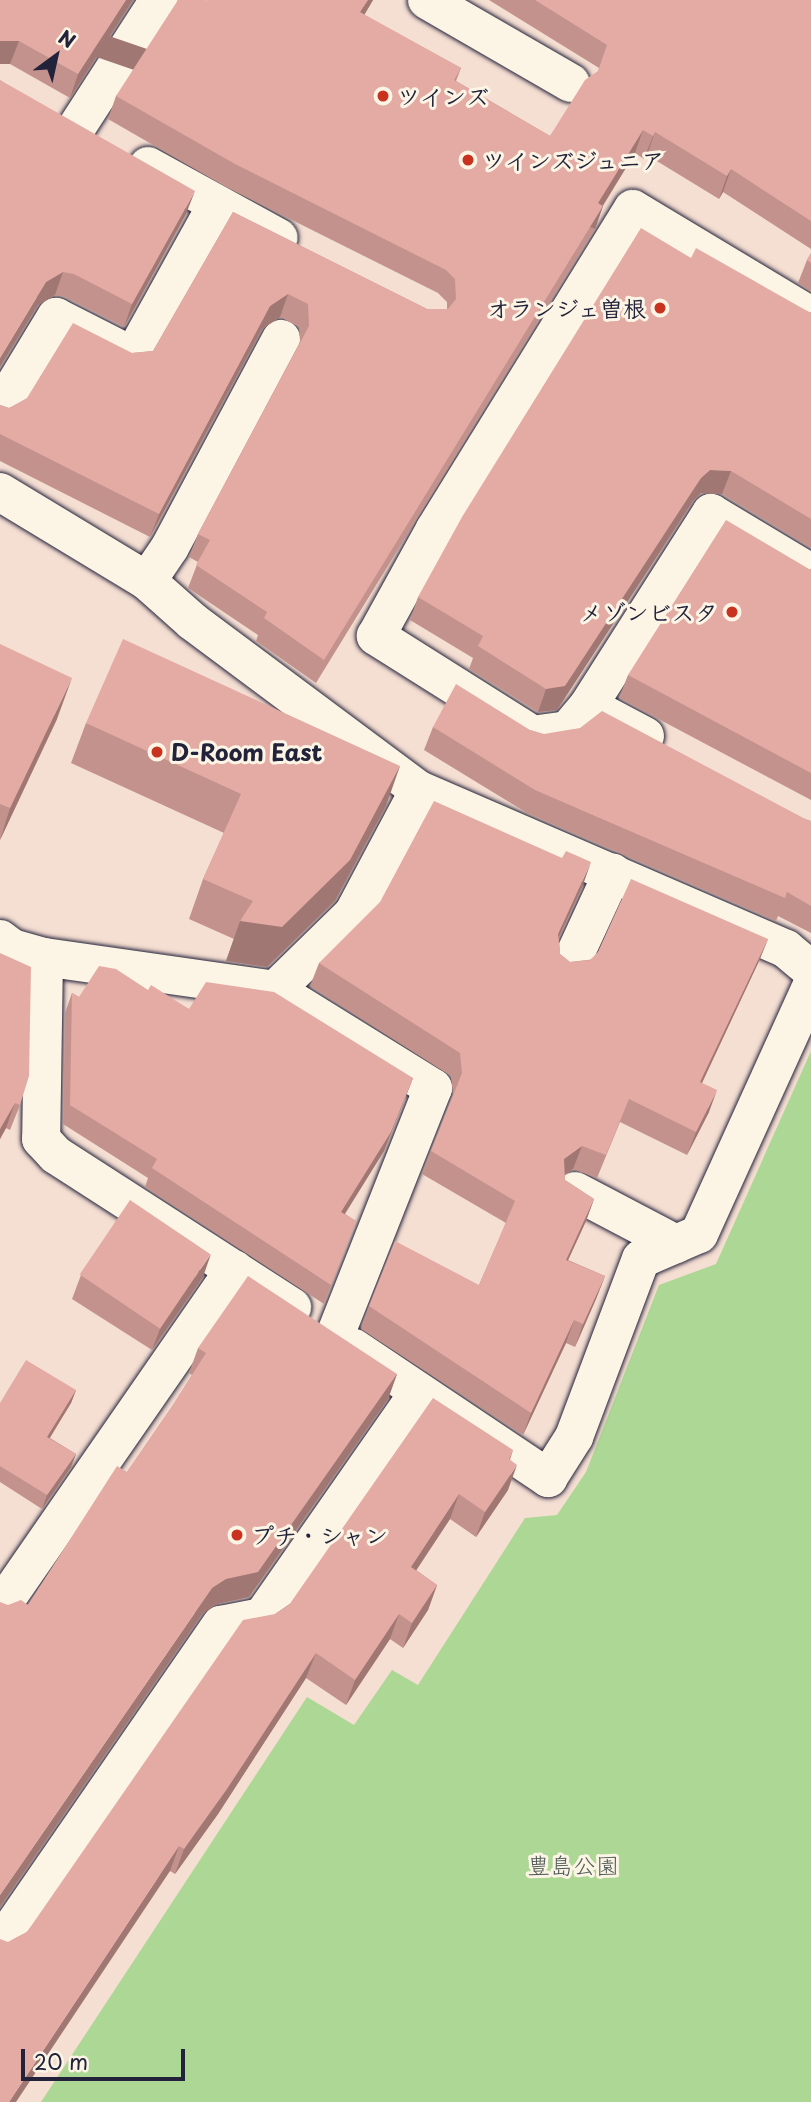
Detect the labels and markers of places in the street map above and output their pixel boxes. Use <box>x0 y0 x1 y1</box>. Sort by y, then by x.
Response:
place label: ツインズ <box>397 82 489 110</box>
marker: ツインズ <box>375 88 391 104</box>
place label: ツインズジュニア <box>482 146 666 174</box>
marker: ツインズジュニア <box>460 152 476 168</box>
place label: オランジェ曽根 <box>485 294 646 322</box>
marker: オランジェ曽根 <box>652 300 668 316</box>
place label: メゾンビスタ <box>580 598 718 626</box>
marker: メゾンビスタ <box>724 604 740 620</box>
place label: D-Room East <box>171 738 322 766</box>
marker: D-Room East <box>149 744 165 760</box>
place label: プチ・シャン <box>251 1521 389 1549</box>
marker: プチ・シャン <box>229 1527 245 1543</box>

